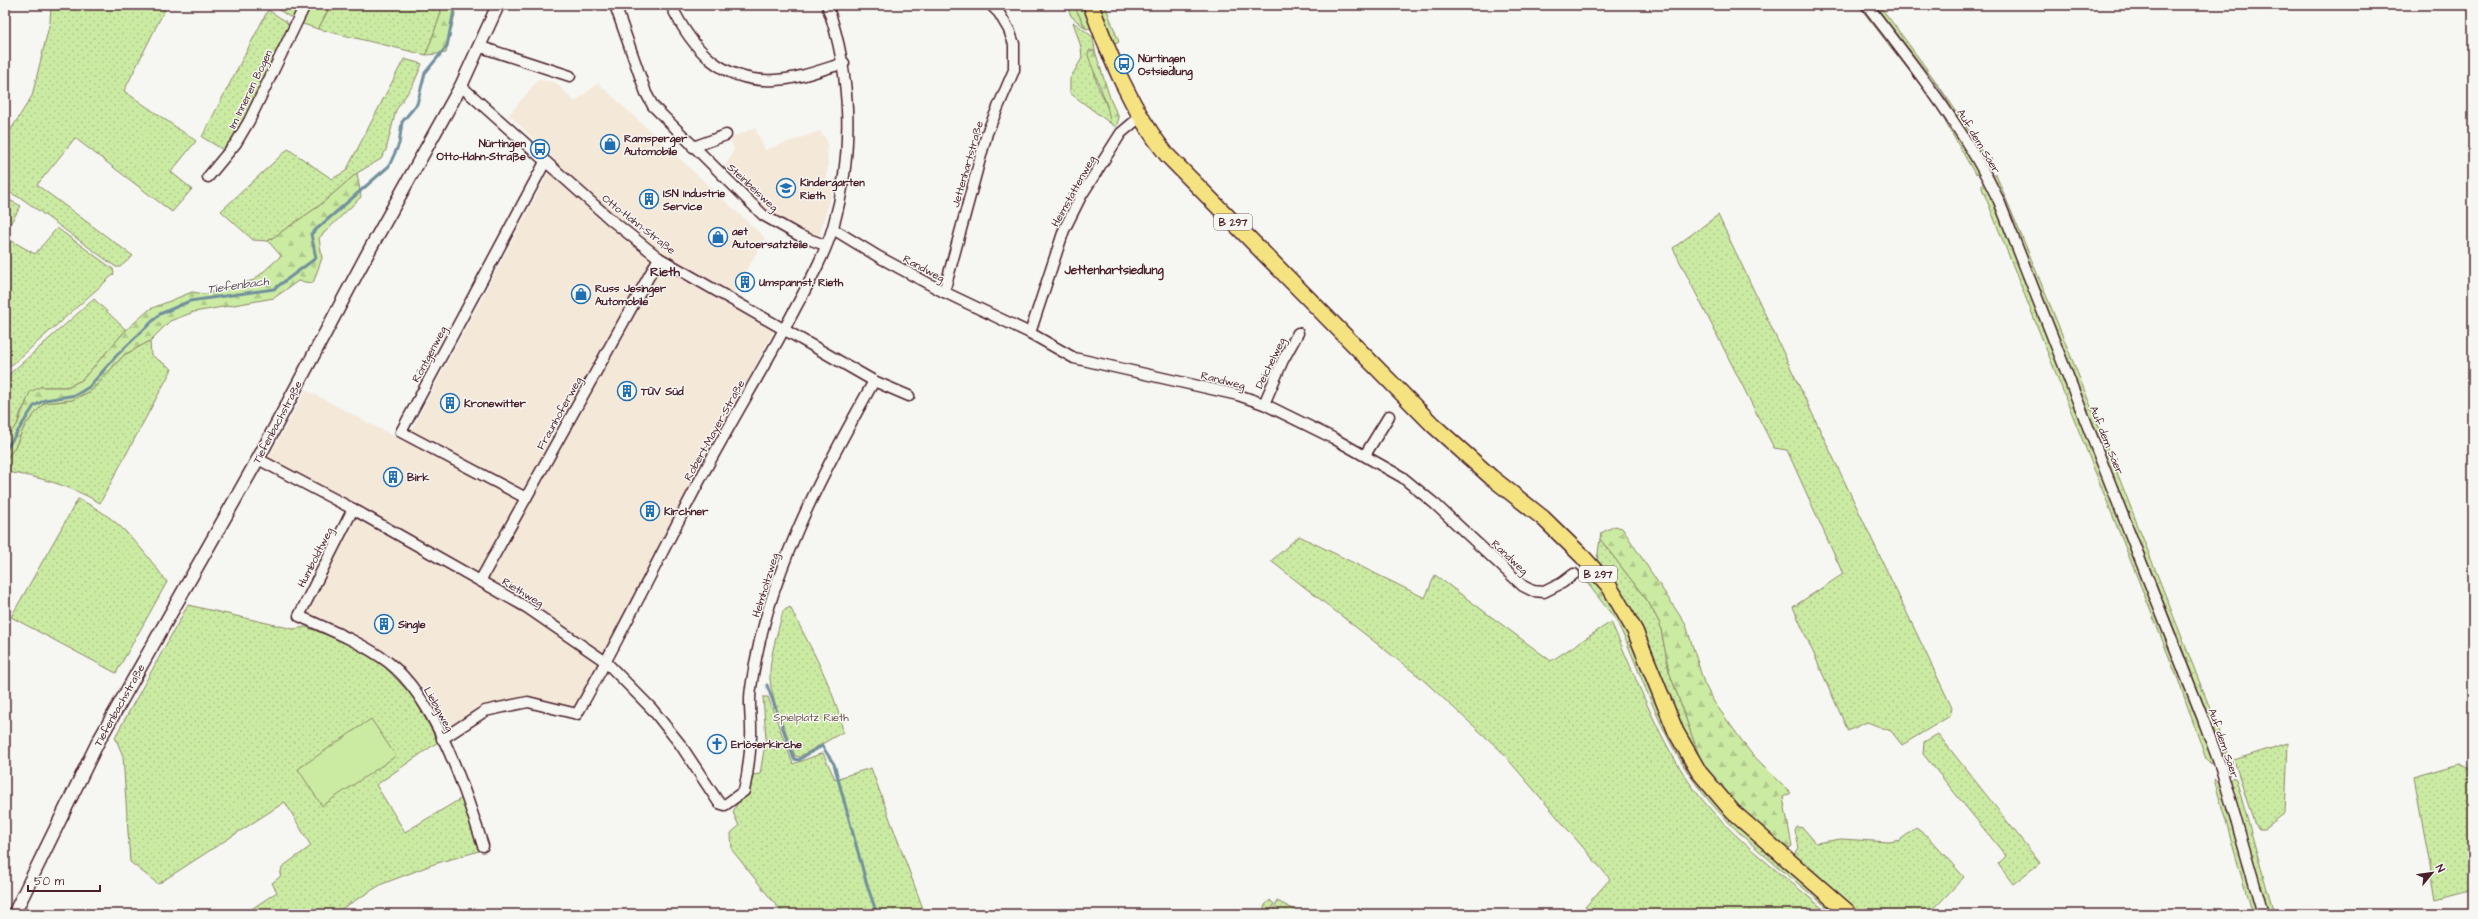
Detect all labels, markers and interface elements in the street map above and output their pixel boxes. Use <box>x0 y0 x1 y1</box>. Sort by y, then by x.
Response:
street label: Im Inneren Bogen <box>225 47 277 132</box>
place label: Nürtingen Ostsiedlung <box>1138 51 1193 81</box>
bus stop icon: Nürtingen Ostsiedlung <box>1113 53 1135 75</box>
street label: Auf dem Säer <box>1953 106 2004 176</box>
street label: Jettenhartstraße <box>948 119 987 209</box>
place label: Ramsperger Automobile <box>624 131 688 159</box>
shop icon: Ramsperger Automobile <box>599 133 621 155</box>
place label: Nürtingen Otto-Hahn-Straße <box>437 136 526 164</box>
bus stop icon: Nürtingen Otto-Hahn-Straße <box>529 138 551 160</box>
street label: Heimstättenweg <box>1048 153 1100 230</box>
street label: Steinbeisweg <box>723 160 782 216</box>
place label: Kindergarten Rieth <box>800 175 865 203</box>
school or university icon: Kindergarten Rieth <box>775 177 797 199</box>
place label: ISN Industrie Service <box>662 186 725 214</box>
building icon: ISN Industrie Service <box>638 188 660 210</box>
street label: Otto-Hahn-Straße <box>599 191 679 258</box>
road number: B 297 <box>1214 214 1252 230</box>
place label: aet Autoersatzteile <box>731 224 808 252</box>
shop icon: aet Autoersatzteile <box>707 226 729 248</box>
street label: Randweg <box>900 251 947 287</box>
district label: Jettenhartsiedlung <box>1063 262 1164 281</box>
district label: Rieth <box>650 263 681 281</box>
building icon: Umspannst. Rieth <box>734 271 756 293</box>
water label: Tiefenbach <box>206 273 271 298</box>
place label: Umspannst. Rieth <box>758 275 844 291</box>
place label: Russ Jesinger Automobile <box>595 281 667 309</box>
shop icon: Russ Jesinger Automobile <box>570 283 592 305</box>
street label: Röntgenweg <box>408 323 452 385</box>
street label: Deichelweg <box>1252 335 1290 392</box>
street label: Randweg <box>1199 368 1247 394</box>
street label: Fraunhoferweg <box>533 374 587 453</box>
street label: Robert-Mayer-Straße <box>680 377 749 484</box>
street label: Tiefenbachstraße <box>249 378 306 466</box>
building icon: TÜV Süd <box>616 380 638 402</box>
place label: TÜV Süd <box>640 384 684 399</box>
building icon: Kronewitter <box>439 392 461 414</box>
place label: Kronewitter <box>464 396 527 411</box>
street label: Auf dem Säer <box>2086 404 2127 477</box>
building icon: Birk <box>382 466 404 488</box>
place label: Birk <box>407 470 430 485</box>
building icon: Kirchner <box>639 500 661 522</box>
place label: Kirchner <box>664 504 709 519</box>
street label: Humboldtweg <box>294 524 338 590</box>
street label: Randweg <box>1487 536 1531 579</box>
street label: Helmholtzweg <box>749 551 783 620</box>
road number: B 297 <box>1579 566 1617 582</box>
street label: Riethweg <box>499 574 547 612</box>
building icon: Single <box>373 613 395 635</box>
place label: Single <box>397 617 426 634</box>
street label: Tiefenbachstraße <box>91 661 148 749</box>
street label: Liebigweg <box>419 684 457 735</box>
street label: Auf dem Säer <box>2205 706 2242 780</box>
park label: Spielplatz Rieth <box>773 710 849 725</box>
church icon: Erlöserkirche <box>706 733 728 755</box>
place label: Erlöserkirche <box>731 737 802 752</box>
north arrow <box>2412 853 2452 893</box>
text: N <box>2432 862 2449 875</box>
scale bar <box>28 867 100 893</box>
text: 50 m <box>34 873 65 890</box>

